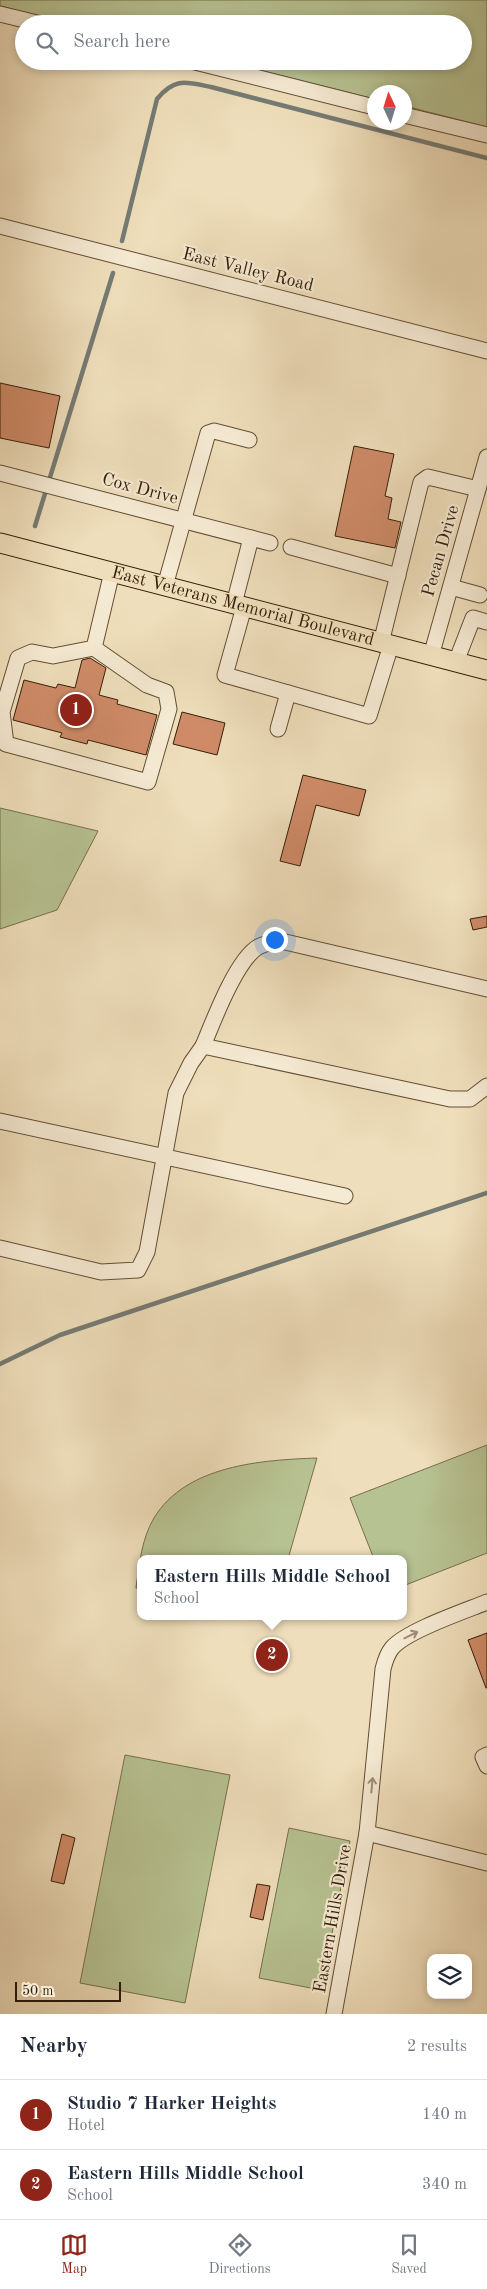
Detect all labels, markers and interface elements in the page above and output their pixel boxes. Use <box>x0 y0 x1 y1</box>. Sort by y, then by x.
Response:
search box <box>15 15 472 70</box>
icon: search <box>33 29 61 57</box>
text: Search here <box>73 33 170 52</box>
north arrow <box>367 85 412 130</box>
street label: East Valley Road <box>181 245 315 295</box>
street label: Cox Drive <box>100 470 180 508</box>
street label: Pecan Drive <box>419 503 463 599</box>
street label: East Veterans Memorial Boulevard <box>110 563 376 649</box>
pin: 1 <box>60 691 92 729</box>
your location <box>262 927 288 953</box>
popup <box>137 1555 407 1620</box>
text: Eastern Hills Middle School <box>154 1568 390 1587</box>
text: School <box>154 1591 199 1607</box>
one-way arrow <box>403 1630 418 1640</box>
pin: 2 <box>256 1636 288 1674</box>
one-way arrow <box>367 1777 377 1793</box>
street label: Eastern Hills Drive <box>311 1843 355 1995</box>
map controls <box>427 1954 472 1999</box>
button: layers <box>427 1954 472 1999</box>
scale bar <box>15 1979 121 2002</box>
text: 50 m <box>22 1984 53 1998</box>
text: Nearby <box>20 2036 88 2057</box>
text: 2 results <box>407 2039 467 2055</box>
text: Studio 7 Harker Heights <box>67 2095 276 2114</box>
text: 1 <box>31 2107 41 2123</box>
text: 140 m <box>422 2107 467 2123</box>
text: Hotel <box>67 2118 105 2134</box>
text: Eastern Hills Middle School <box>67 2165 304 2184</box>
text: 2 <box>31 2177 41 2193</box>
text: 340 m <box>422 2177 467 2193</box>
text: School <box>67 2188 113 2204</box>
tab: Map <box>60 2231 88 2278</box>
tab: Directions <box>209 2231 271 2278</box>
tab: Saved <box>391 2231 427 2278</box>

